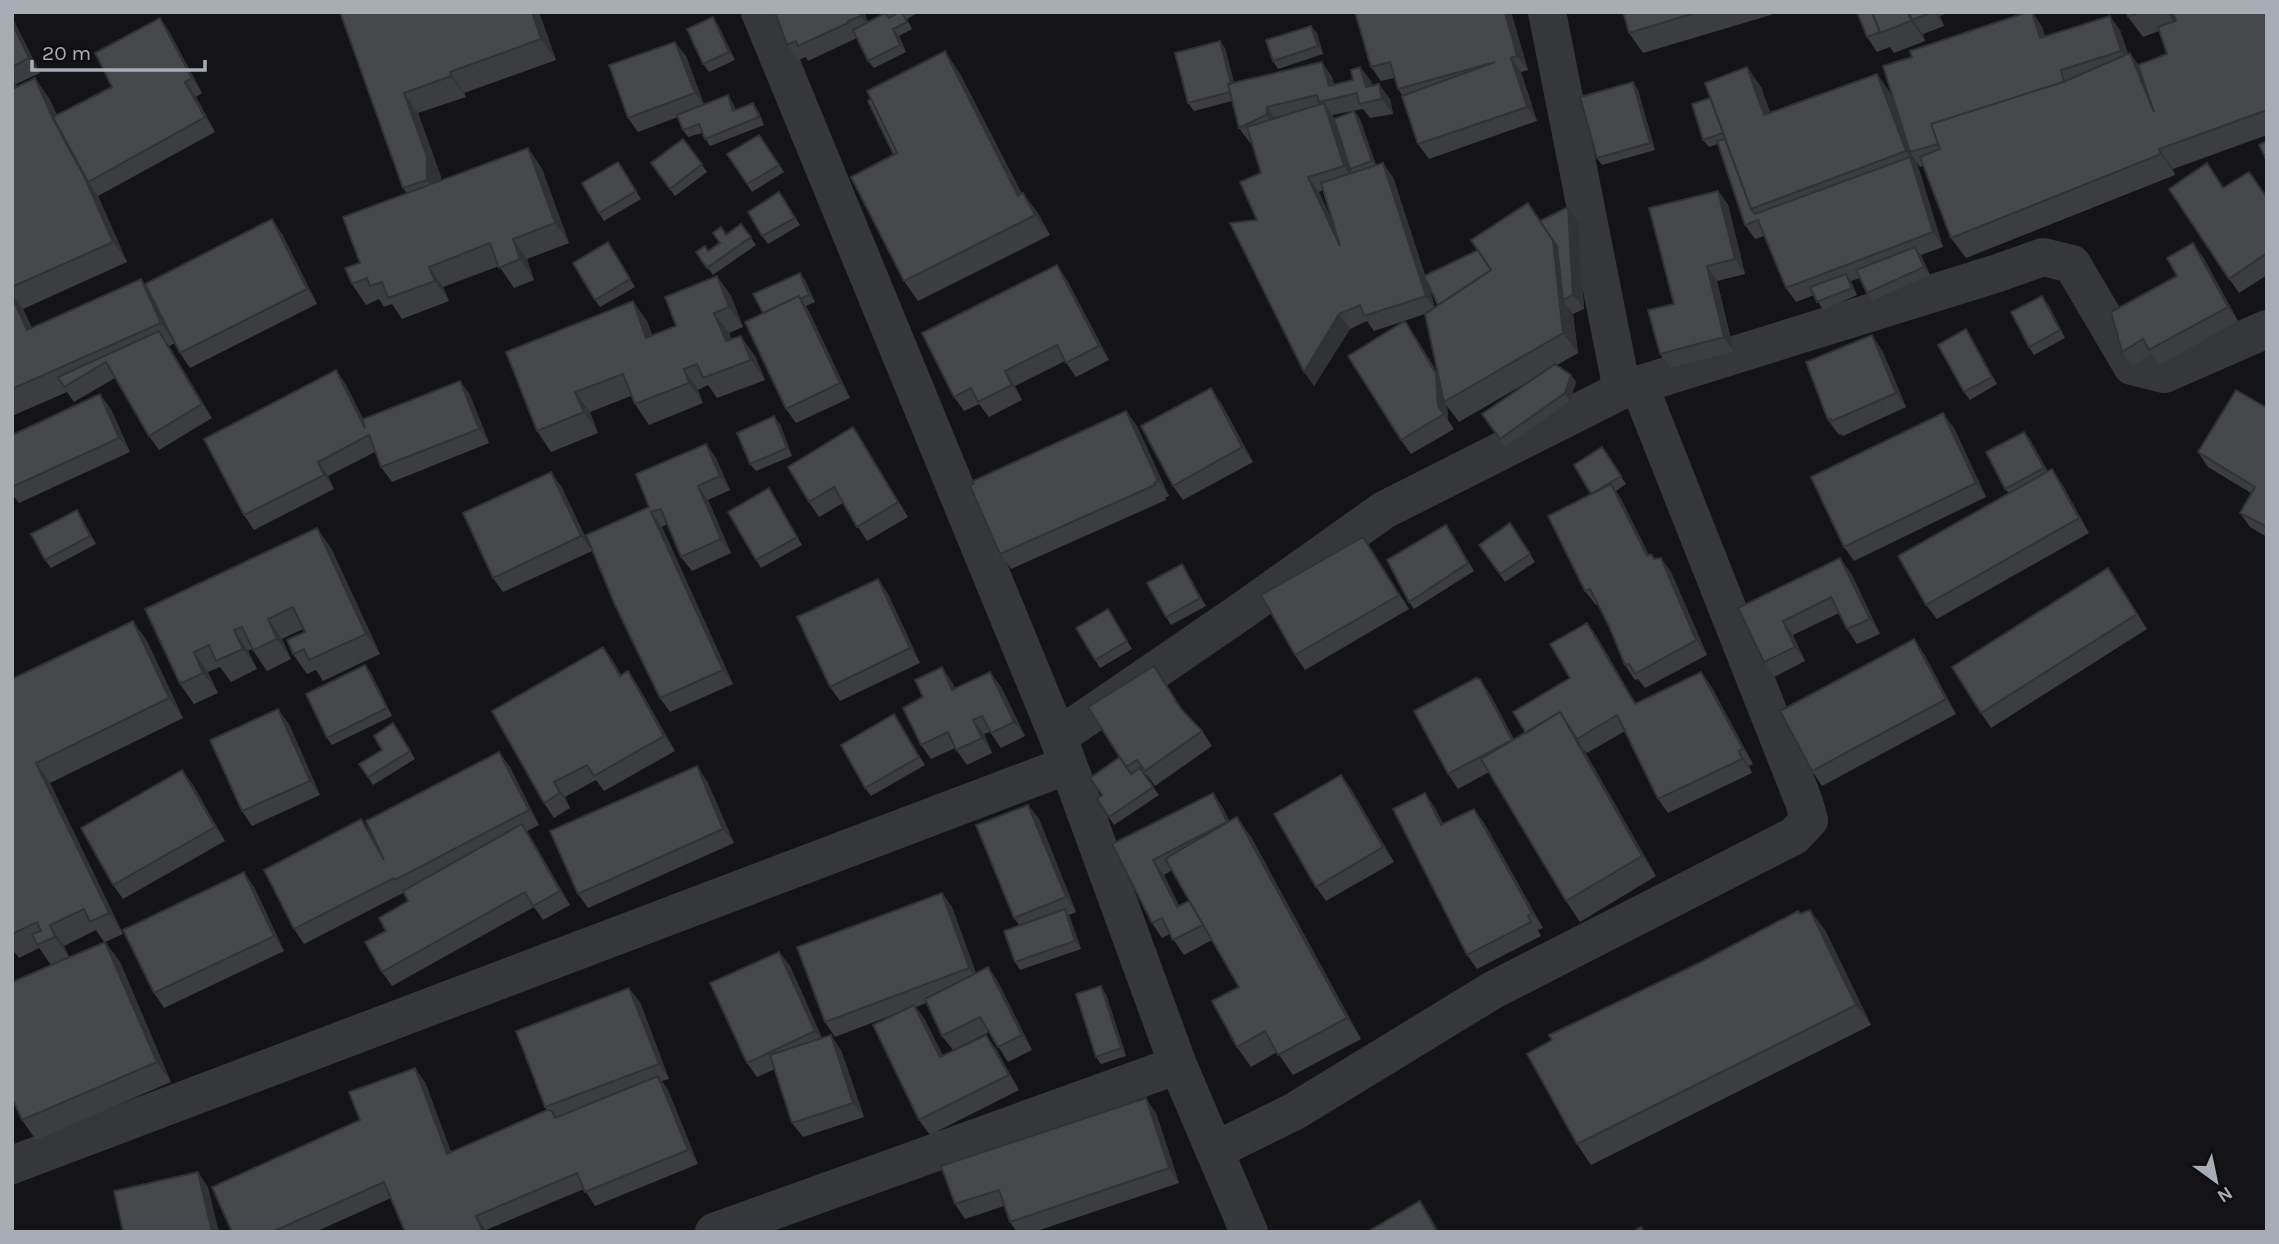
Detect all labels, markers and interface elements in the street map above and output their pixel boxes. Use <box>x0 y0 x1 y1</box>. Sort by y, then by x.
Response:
scale bar <box>32 28 205 72</box>
text: 20 m <box>42 41 91 65</box>
north arrow <box>2181 1146 2251 1216</box>
text: N <box>2213 1181 2236 1207</box>

